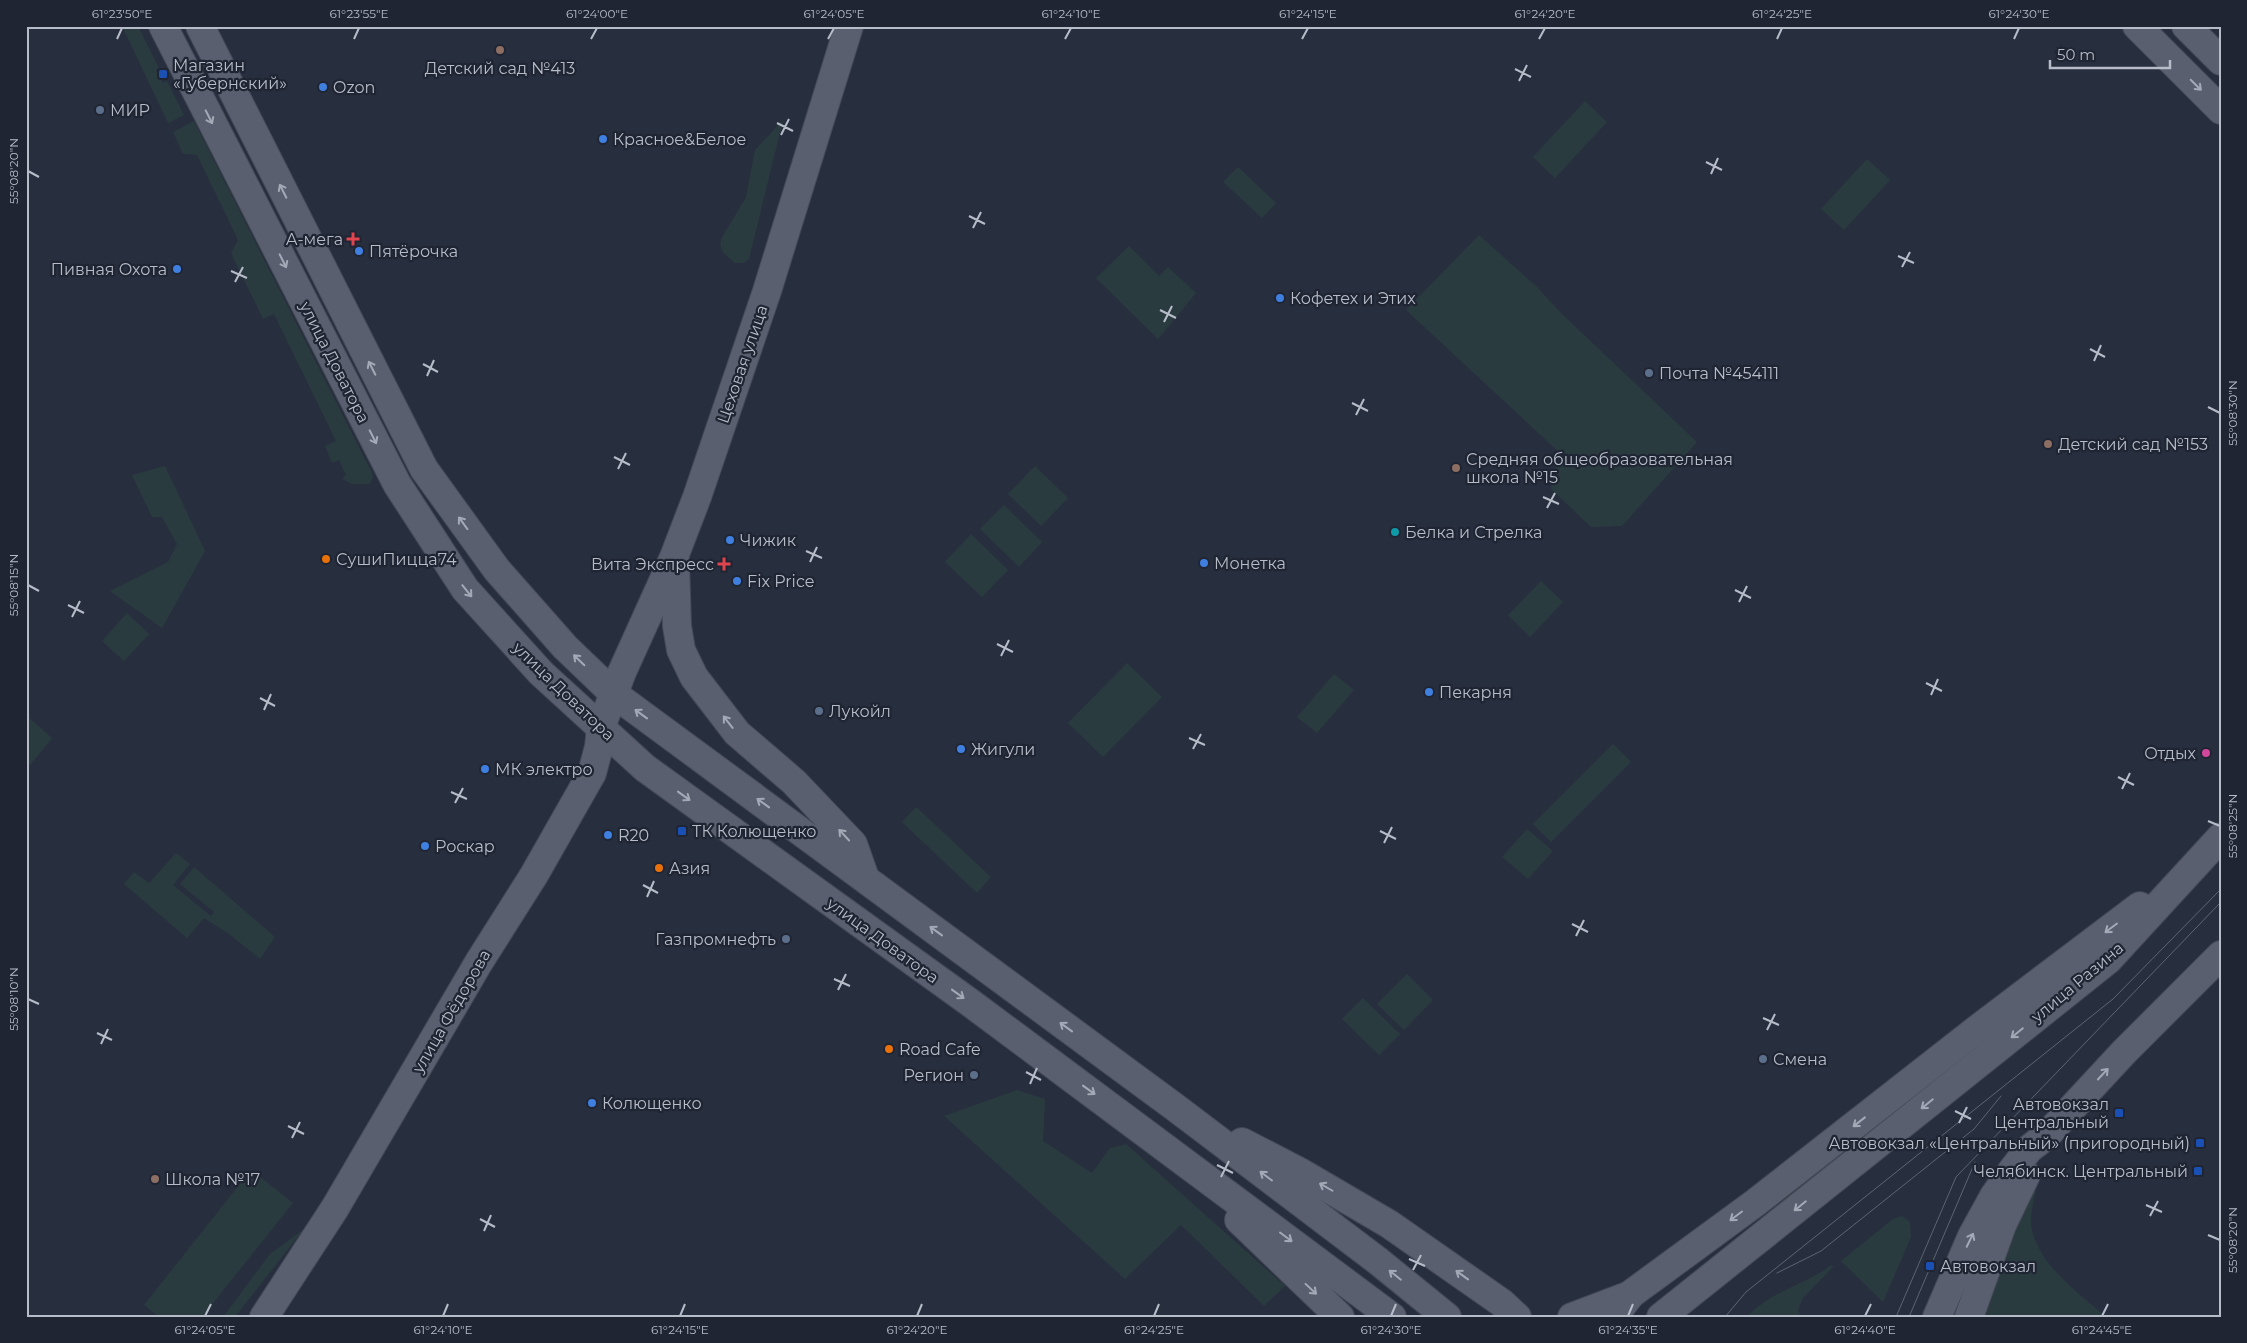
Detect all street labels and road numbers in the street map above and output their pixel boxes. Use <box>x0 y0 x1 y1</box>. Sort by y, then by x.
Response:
street label: улица Доватора <box>295 298 373 426</box>
street label: Цеховая улица <box>713 303 772 426</box>
street label: улица Доватора <box>508 637 618 745</box>
street label: улица Доватора <box>822 893 942 987</box>
street label: улица Разина <box>2027 938 2127 1027</box>
street label: улица Фёдорова <box>408 946 494 1077</box>

